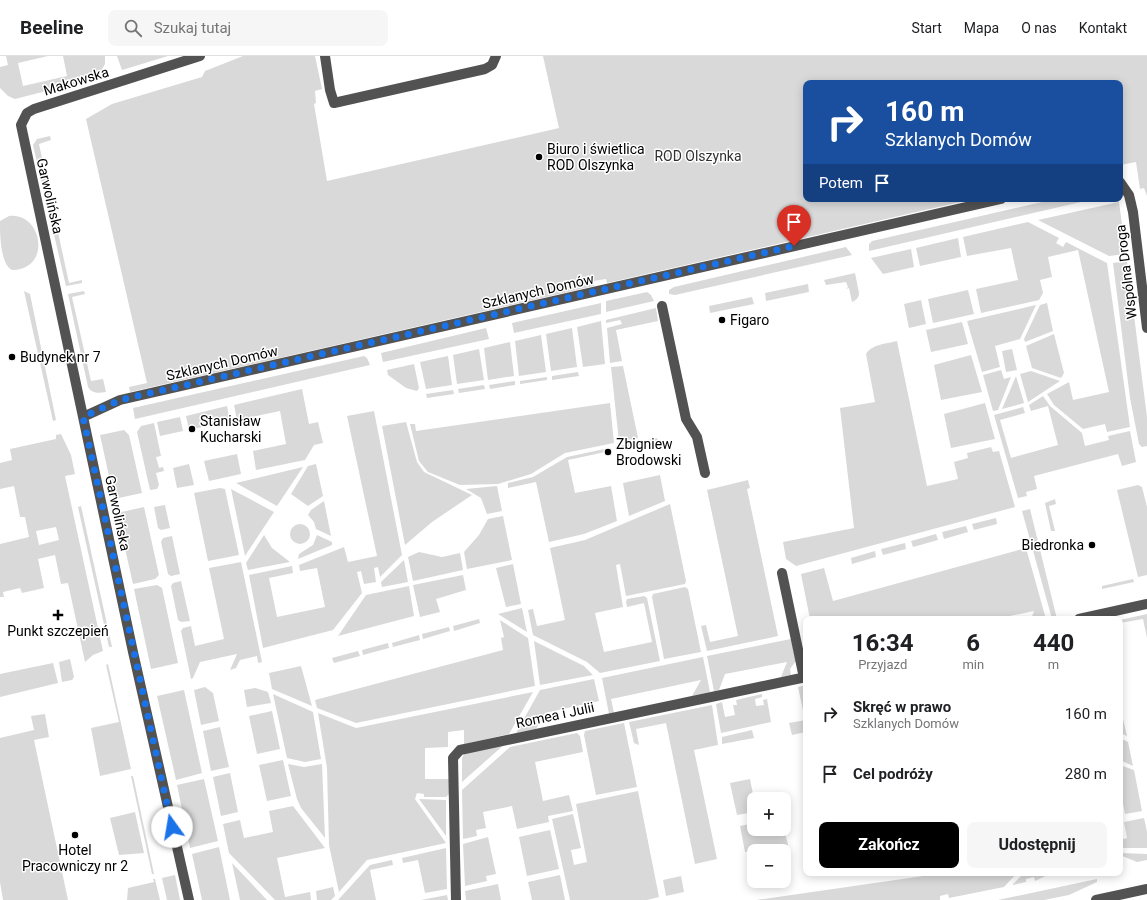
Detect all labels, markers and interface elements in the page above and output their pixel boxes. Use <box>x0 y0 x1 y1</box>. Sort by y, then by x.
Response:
search box <box>108 10 388 46</box>
text: Beeline <box>20 16 84 39</box>
icon: search <box>122 17 144 39</box>
text: Szukaj tutaj <box>154 19 231 37</box>
text: Start <box>912 20 942 36</box>
text: Mapa <box>964 20 999 36</box>
text: O nas <box>1021 20 1057 36</box>
text: Kontakt <box>1079 20 1127 36</box>
street label: Makowska <box>41 64 111 98</box>
text: 160 m <box>885 95 964 128</box>
icon: right <box>819 96 871 148</box>
text: Szklanych Domów <box>885 129 1032 150</box>
place label: Biuro i świetlica ROD Olszynka <box>547 141 645 173</box>
park label: ROD Olszynka <box>654 148 742 164</box>
marker: Biuro i świetlica ROD Olszynka <box>534 152 544 162</box>
street label: Garwolińska <box>34 157 66 235</box>
icon: arrive <box>871 172 893 194</box>
text: Potem <box>819 174 863 192</box>
pin <box>777 205 811 246</box>
icon: arrive <box>783 211 805 233</box>
street label: Wspólna Droga <box>1112 224 1140 320</box>
street label: Szklanych Domów <box>481 270 596 312</box>
place label: Figaro <box>730 312 769 328</box>
marker: Figaro <box>717 315 727 325</box>
street label: Szklanych Domów <box>165 342 280 384</box>
place label: Budynek nr 7 <box>20 349 101 365</box>
marker: Budynek nr 7 <box>7 352 17 362</box>
place label: Stanisław Kucharski <box>200 413 261 445</box>
marker: Stanisław Kucharski <box>187 424 197 434</box>
place label: Zbigniew Brodowski <box>616 436 681 468</box>
marker: Zbigniew Brodowski <box>603 447 613 457</box>
street label: Garwolińska <box>102 474 134 552</box>
place label: Biedronka <box>1022 537 1084 553</box>
marker: Biedronka <box>1087 540 1097 550</box>
marker: Punkt szczepień <box>52 609 64 621</box>
place label: Punkt szczepień <box>7 623 109 639</box>
text: 16:34 <box>852 629 914 657</box>
text: 6 <box>966 629 980 657</box>
text: 440 <box>1033 629 1074 657</box>
text: Przyjazd <box>858 657 907 672</box>
text: min <box>962 657 984 672</box>
text: m <box>1048 657 1059 672</box>
text: Skręć w prawo <box>853 698 951 716</box>
street label: Romea i Julii <box>514 699 596 731</box>
icon: right <box>819 703 841 725</box>
text: 160 m <box>1065 705 1107 723</box>
text: Szklanych Domów <box>853 716 959 731</box>
icon: arrive <box>819 763 841 785</box>
text: Cel podróży <box>853 765 933 783</box>
text: 280 m <box>1065 765 1107 783</box>
map controls <box>747 792 791 888</box>
button: + <box>747 792 791 836</box>
position arrow <box>151 806 193 848</box>
button: Zakończ <box>819 822 959 868</box>
button: Udostępnij <box>967 822 1107 868</box>
marker: Hotel Pracowniczy nr 2 <box>70 830 80 840</box>
place label: Hotel Pracowniczy nr 2 <box>22 842 128 874</box>
button: − <box>747 844 791 888</box>

